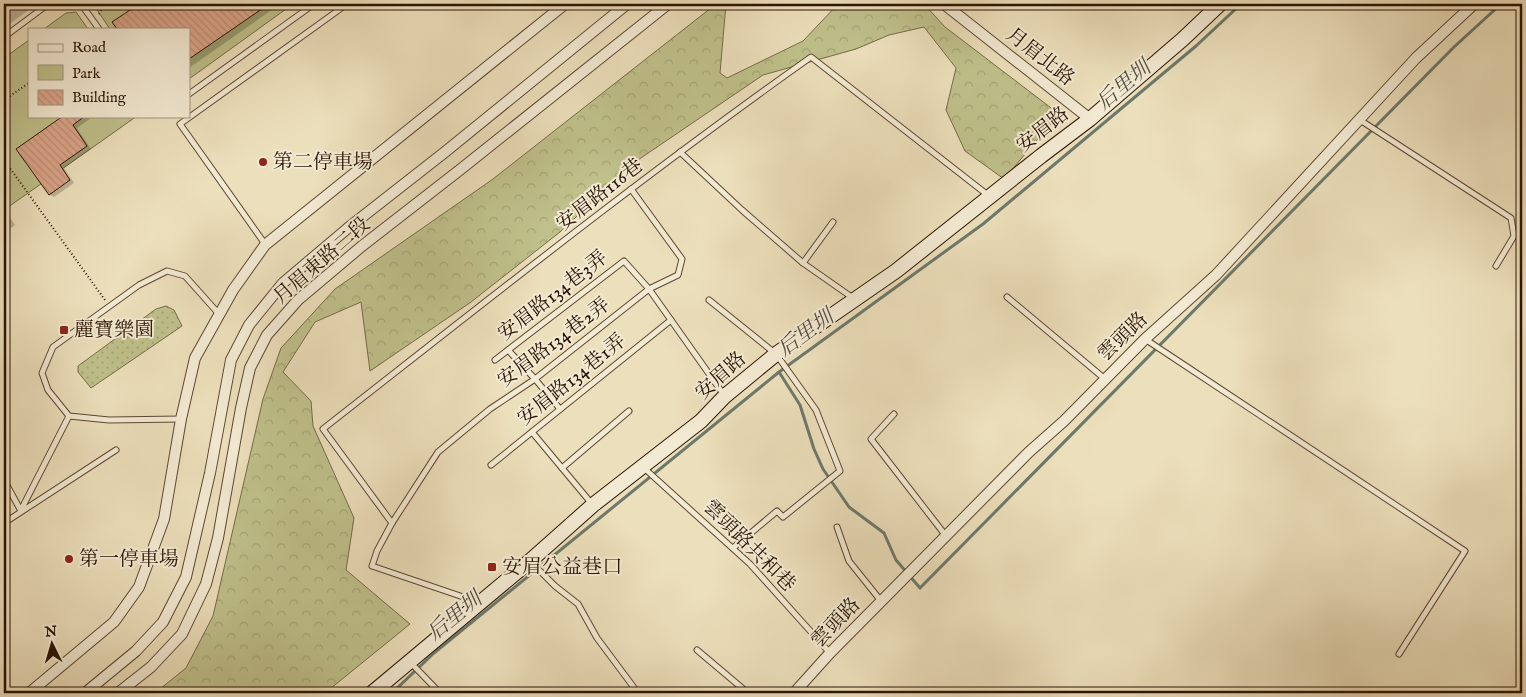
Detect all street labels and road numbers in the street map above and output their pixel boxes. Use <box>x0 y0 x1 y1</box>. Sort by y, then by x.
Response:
street label: 月眉北路 <box>1001 23 1079 91</box>
street label: 安眉路 <box>1012 102 1074 158</box>
street label: 安眉路116巷 <box>552 153 648 237</box>
street label: 月眉東路二段 <box>269 212 375 310</box>
street label: 安眉路134巷3弄 <box>493 245 613 347</box>
street label: 安眉路134巷2弄 <box>493 293 615 393</box>
street label: 雲頭路 <box>1093 307 1153 367</box>
street label: 安眉路134巷1弄 <box>513 329 631 431</box>
street label: 安眉路 <box>690 347 752 405</box>
street label: 雲頭路共和巷 <box>698 495 800 597</box>
street label: 雲頭路 <box>806 593 866 653</box>

